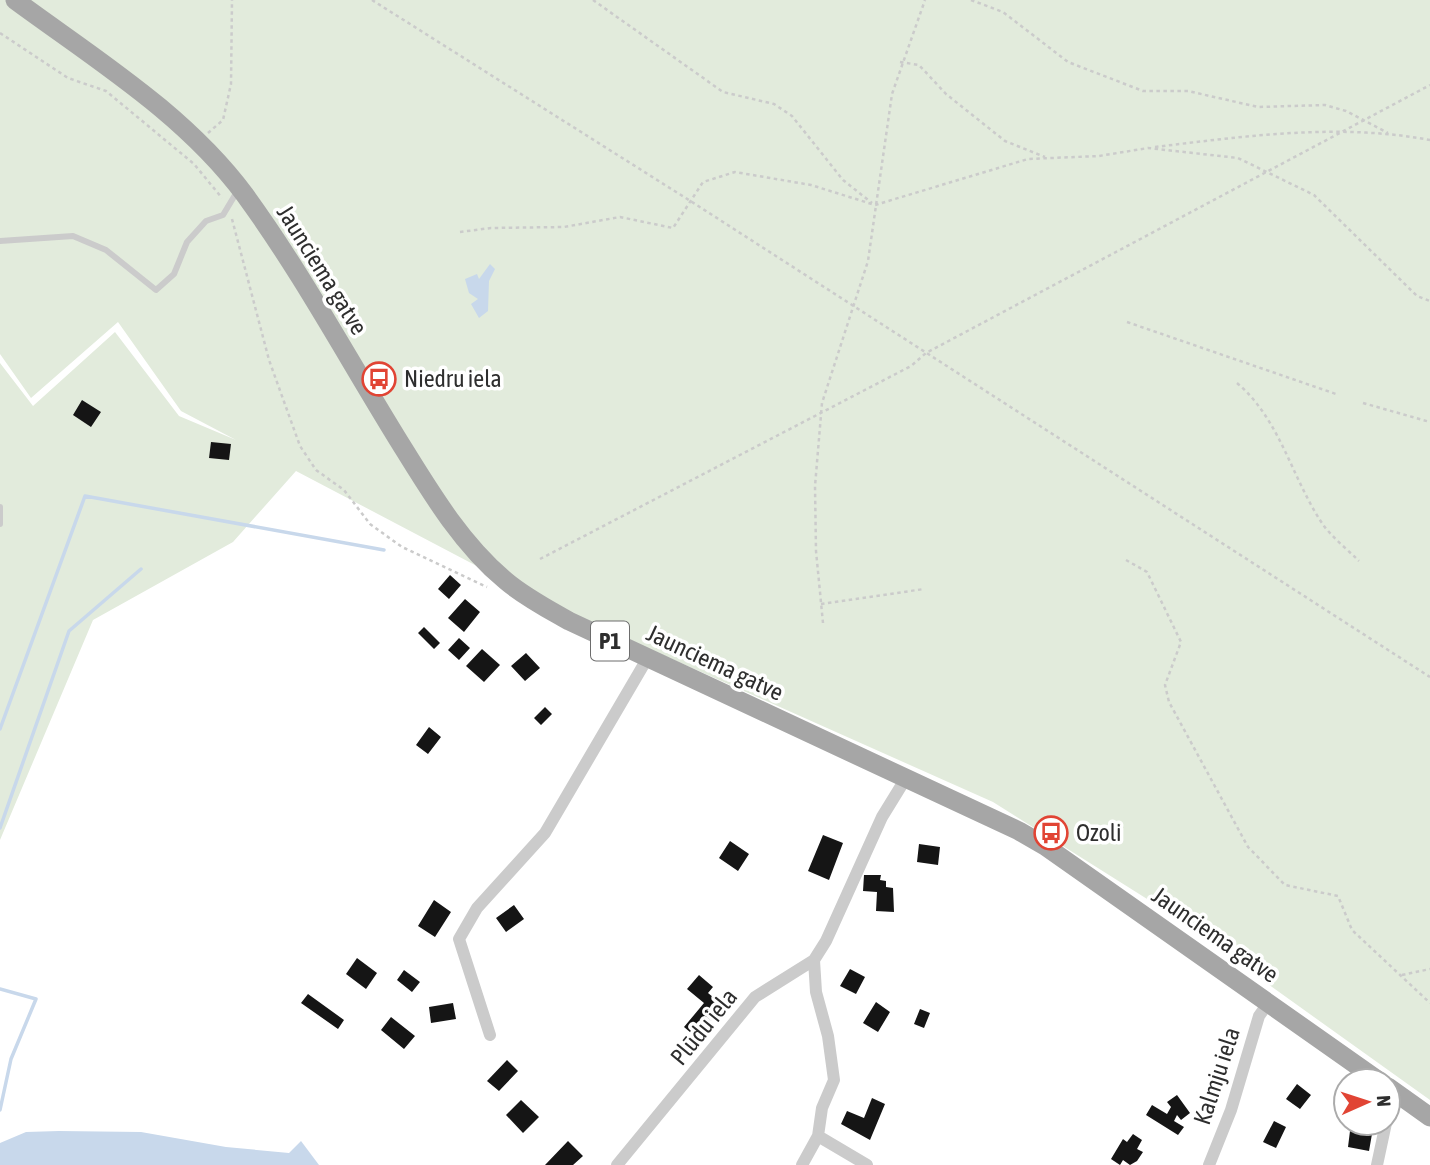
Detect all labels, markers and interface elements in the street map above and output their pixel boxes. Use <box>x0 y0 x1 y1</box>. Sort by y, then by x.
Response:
street label: Jaunciema gatve <box>272 200 373 339</box>
bus stop icon: Niedru iela <box>360 360 398 398</box>
place label: Niedru iela <box>404 365 502 392</box>
street label: Jaunciema gatve <box>643 619 788 706</box>
road number: P1 <box>591 622 629 660</box>
bus stop icon: Ozoli <box>1032 814 1070 852</box>
place label: Ozoli <box>1076 819 1122 846</box>
street label: Jaunciema gatve <box>1147 881 1283 988</box>
street label: Plūdu iela <box>665 983 742 1070</box>
street label: Kalmju iela <box>1188 1024 1245 1128</box>
north arrow <box>1332 1067 1402 1137</box>
text: N <box>1373 1095 1395 1107</box>

